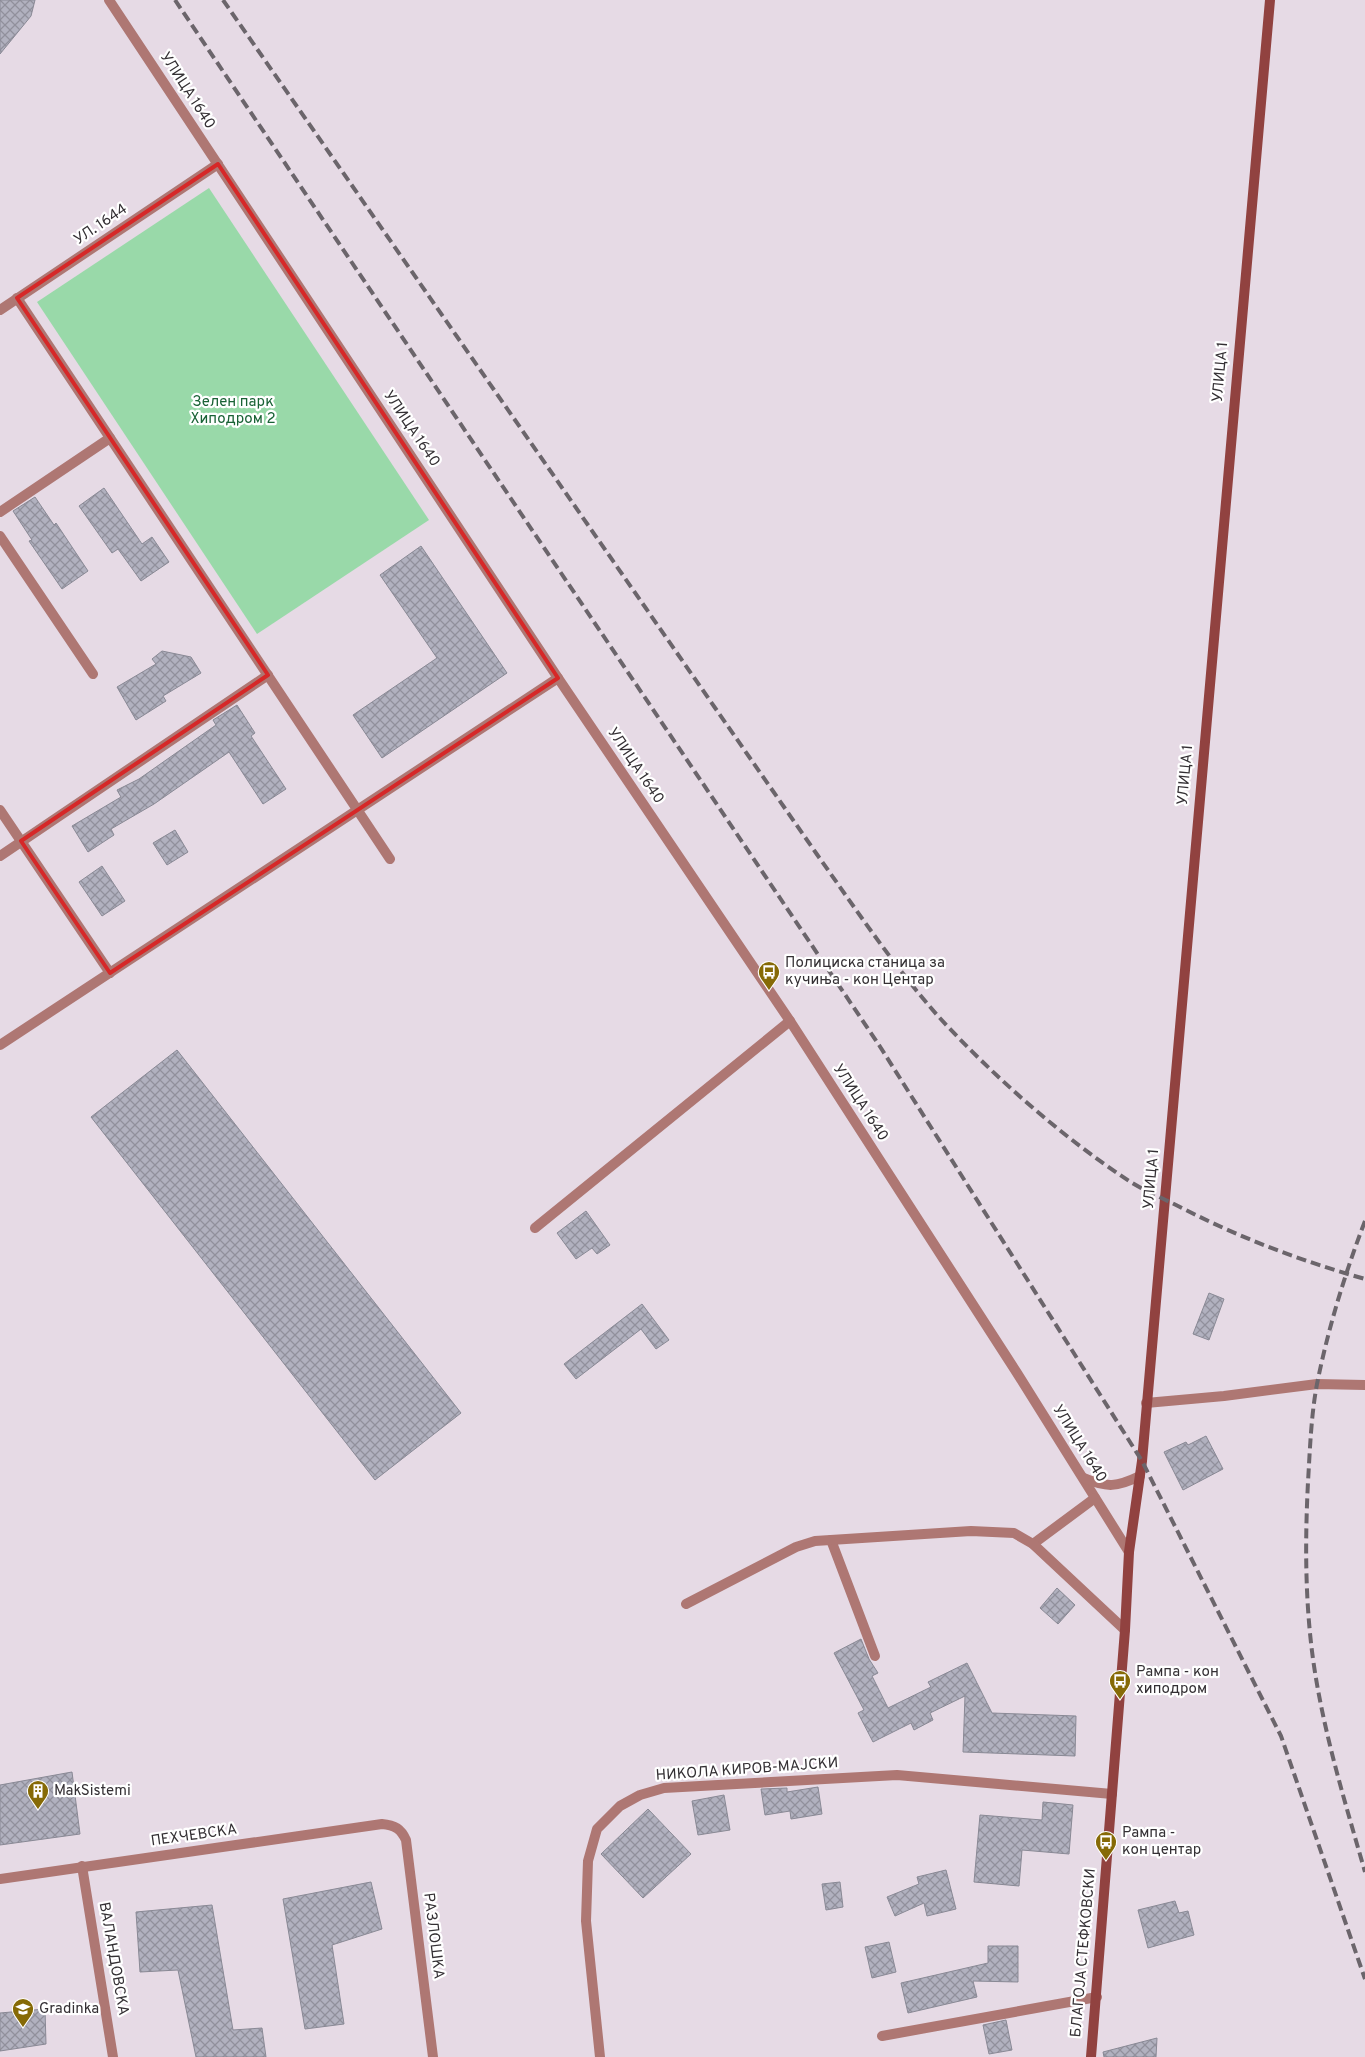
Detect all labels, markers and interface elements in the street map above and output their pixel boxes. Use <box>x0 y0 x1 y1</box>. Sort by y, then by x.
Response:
street label: УЛИЦА 1640 <box>155 49 219 133</box>
street label: УЛ. 1644 <box>71 200 131 250</box>
street label: УЛИЦА 1 <box>1209 341 1233 403</box>
street label: УЛИЦА 1640 <box>378 387 444 471</box>
park label: Зелен парк Хиподром 2 <box>190 393 276 429</box>
street label: УЛИЦА 1640 <box>602 724 668 808</box>
street label: УЛИЦА 1 <box>1174 744 1198 806</box>
place label: Полициска станица за кучиња - кон Центар <box>785 954 945 990</box>
bus stop icon: Полициска станица за кучиња - кон Центар <box>757 960 781 991</box>
street label: УЛИЦА 1640 <box>828 1061 892 1145</box>
street label: УЛИЦА 1 <box>1140 1148 1164 1210</box>
street label: УЛИЦА 1640 <box>1048 1402 1110 1486</box>
place label: Рампа - кон хиподром <box>1136 1663 1219 1699</box>
bus stop icon: Рампа - кон хиподром <box>1108 1669 1132 1700</box>
street label: НИКОЛА КИРОВ-МАЈСКИ <box>655 1754 839 1786</box>
building icon: MakSistemi <box>26 1779 50 1810</box>
place label: MakSistemi <box>54 1782 131 1801</box>
street label: ПЕХЧЕВСКА <box>150 1821 238 1851</box>
place label: Рампа - кон центар <box>1122 1824 1201 1860</box>
bus stop icon: Рампа - кон центар <box>1094 1830 1118 1861</box>
street label: БЛАГОЈА СТЕФКОВСКИ <box>1067 1868 1101 2038</box>
street label: РАЗЛОШКА <box>418 1892 448 1980</box>
street label: ВАЛАНДОВСКА <box>94 1901 132 2017</box>
school or university icon: Gradinka <box>11 1997 35 2028</box>
place label: Gradinka <box>39 2000 99 2019</box>

